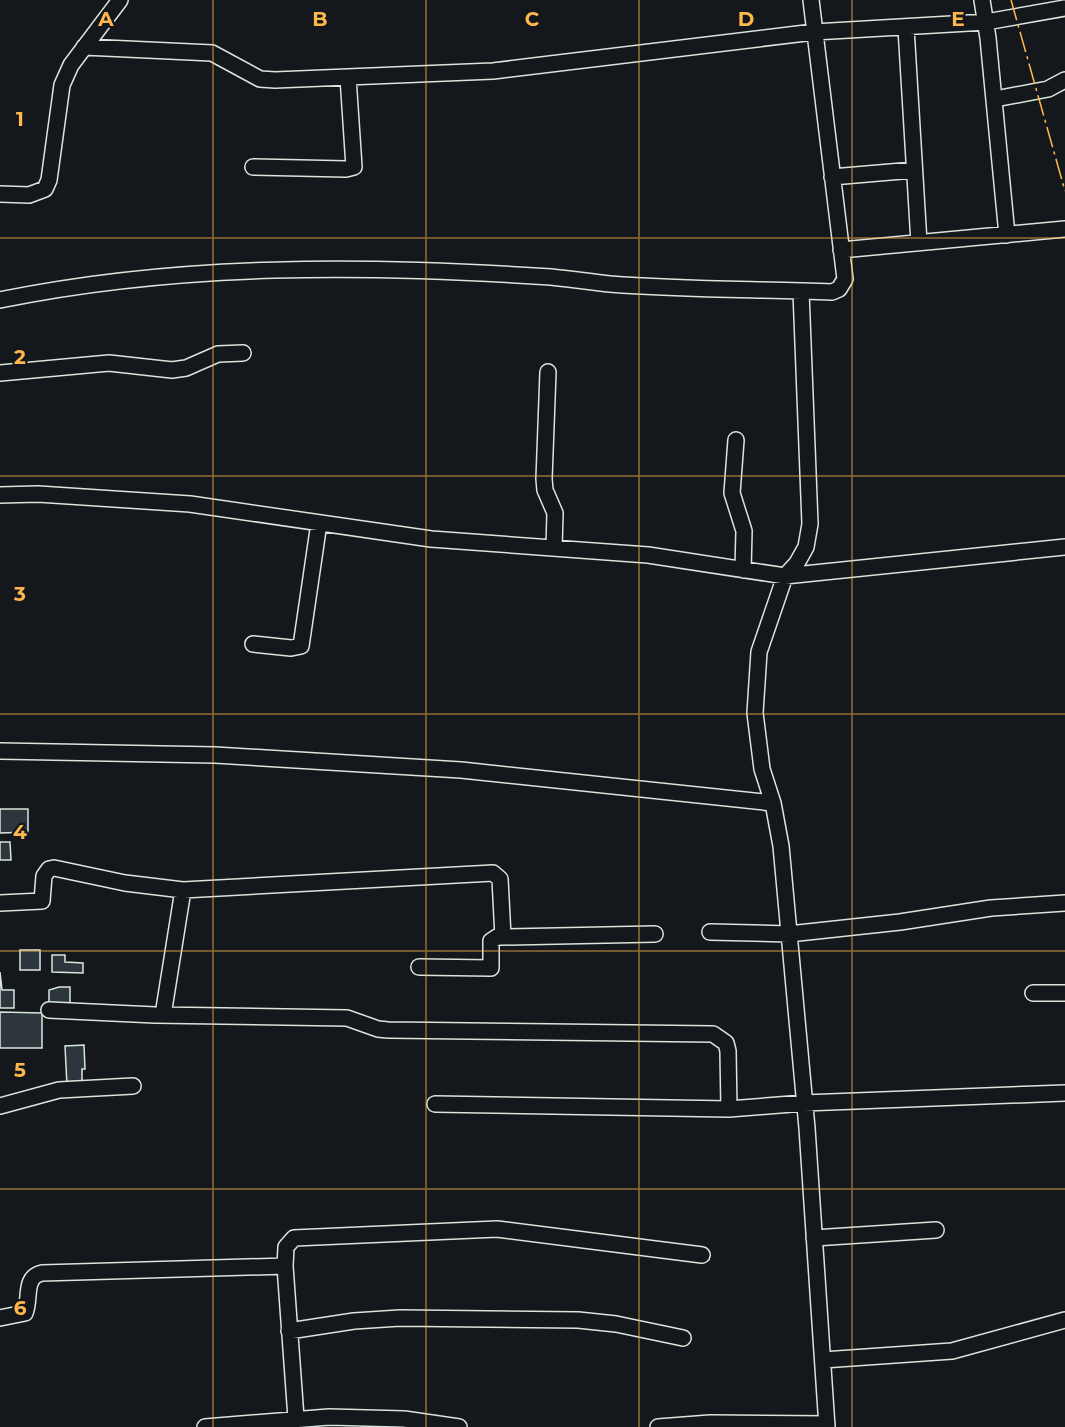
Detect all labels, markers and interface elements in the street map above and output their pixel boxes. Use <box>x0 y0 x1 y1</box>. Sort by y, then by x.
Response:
text: A <box>97 7 114 31</box>
text: B <box>312 7 328 31</box>
text: C <box>525 7 540 31</box>
text: D <box>738 7 754 31</box>
text: E <box>951 7 965 31</box>
text: 1 <box>16 107 24 131</box>
text: 2 <box>14 345 26 369</box>
text: 3 <box>13 582 26 606</box>
text: 4 <box>13 820 27 844</box>
text: 5 <box>14 1058 26 1082</box>
text: 6 <box>14 1296 27 1320</box>

